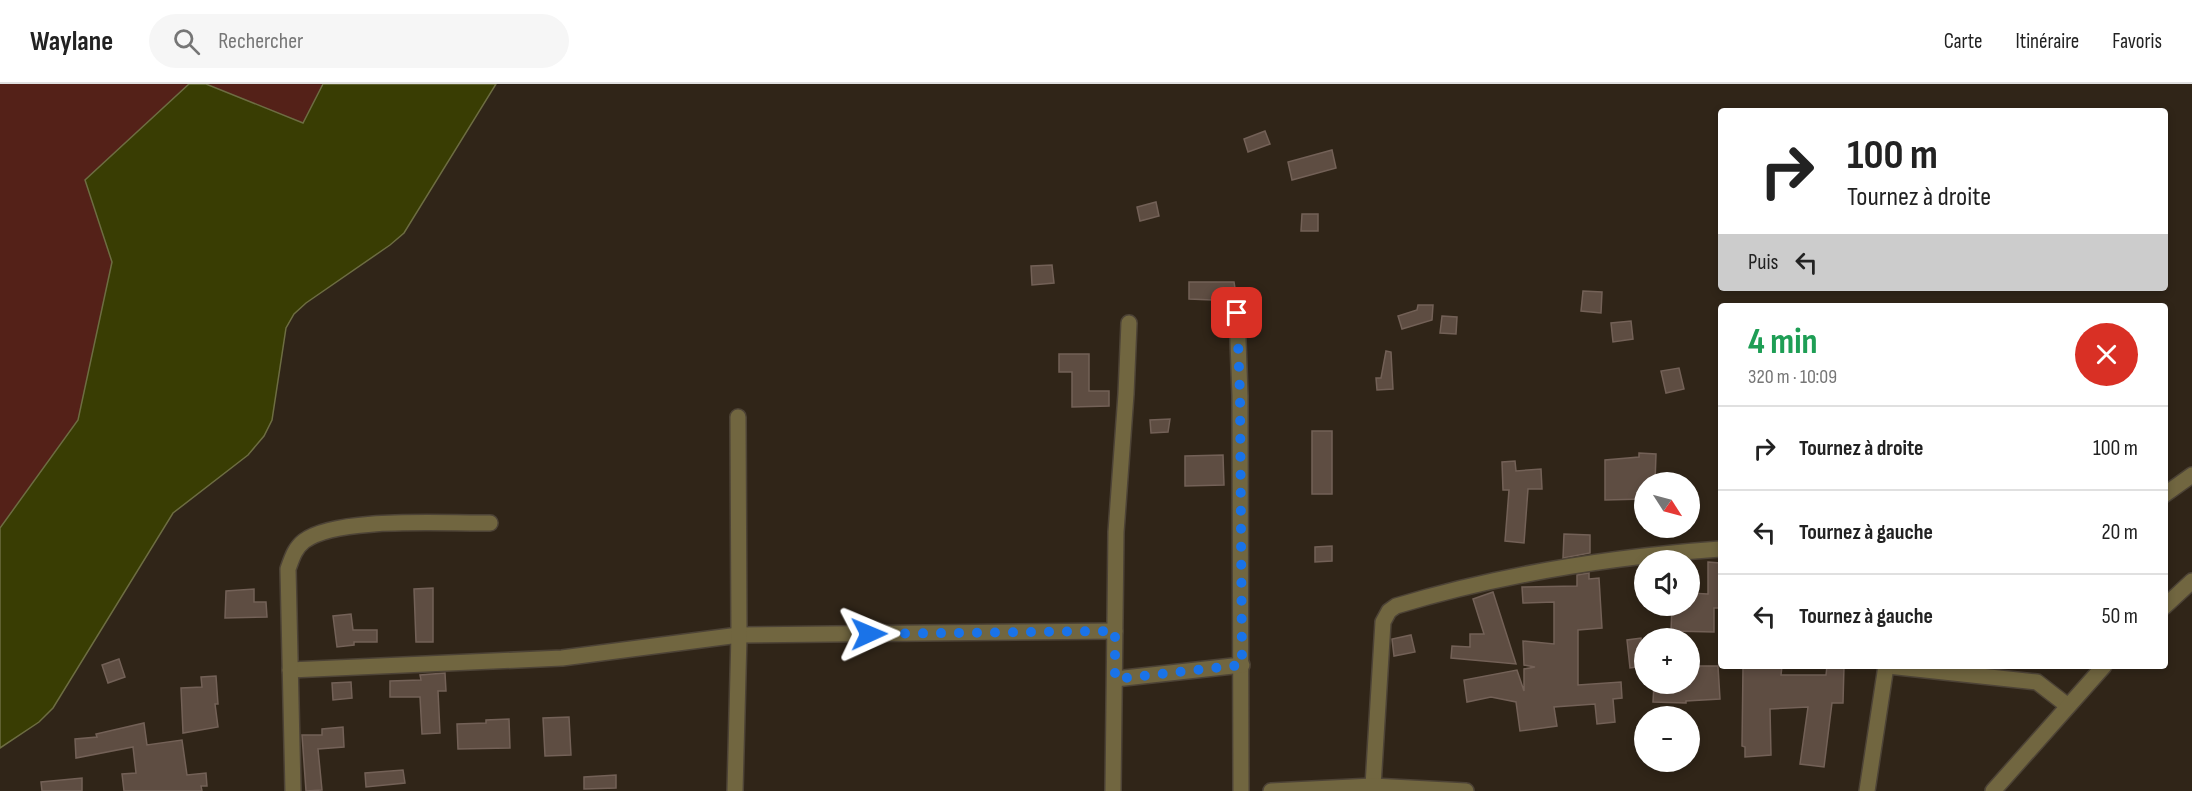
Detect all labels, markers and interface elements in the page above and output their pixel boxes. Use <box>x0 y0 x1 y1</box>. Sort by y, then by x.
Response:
search box <box>149 14 569 68</box>
text: Waylane <box>30 25 113 58</box>
icon: search <box>170 25 203 58</box>
text: Rechercher <box>218 28 303 55</box>
text: Carte <box>1944 29 1983 54</box>
text: Itinéraire <box>2016 29 2079 54</box>
text: Favoris <box>2112 29 2162 54</box>
text: 100 m <box>1847 130 1938 181</box>
icon: right <box>1748 132 1826 210</box>
text: Tournez à droite <box>1847 181 1991 213</box>
icon: left <box>1790 246 1823 279</box>
text: Puis <box>1748 249 1778 276</box>
pin <box>1211 287 1262 338</box>
icon: arrive <box>1220 296 1253 329</box>
text: 4 min <box>1748 321 1818 364</box>
button: close <box>2075 323 2138 386</box>
text: 320 m · 10:09 <box>1748 365 1837 389</box>
icon: right <box>1748 432 1781 465</box>
text: Tournez à droite <box>1799 435 1924 462</box>
text: 100 m <box>2093 435 2138 462</box>
north arrow <box>1634 472 1700 538</box>
map controls <box>1634 472 1700 772</box>
icon: left <box>1748 516 1781 549</box>
text: Tournez à gauche <box>1799 519 1933 546</box>
text: 20 m <box>2102 519 2138 546</box>
button: sound <box>1634 550 1700 616</box>
icon: left <box>1748 600 1781 633</box>
position arrow <box>837 602 901 666</box>
text: Tournez à gauche <box>1799 603 1933 630</box>
text: 50 m <box>2102 603 2138 630</box>
button: + <box>1634 628 1700 694</box>
button: − <box>1634 706 1700 772</box>

